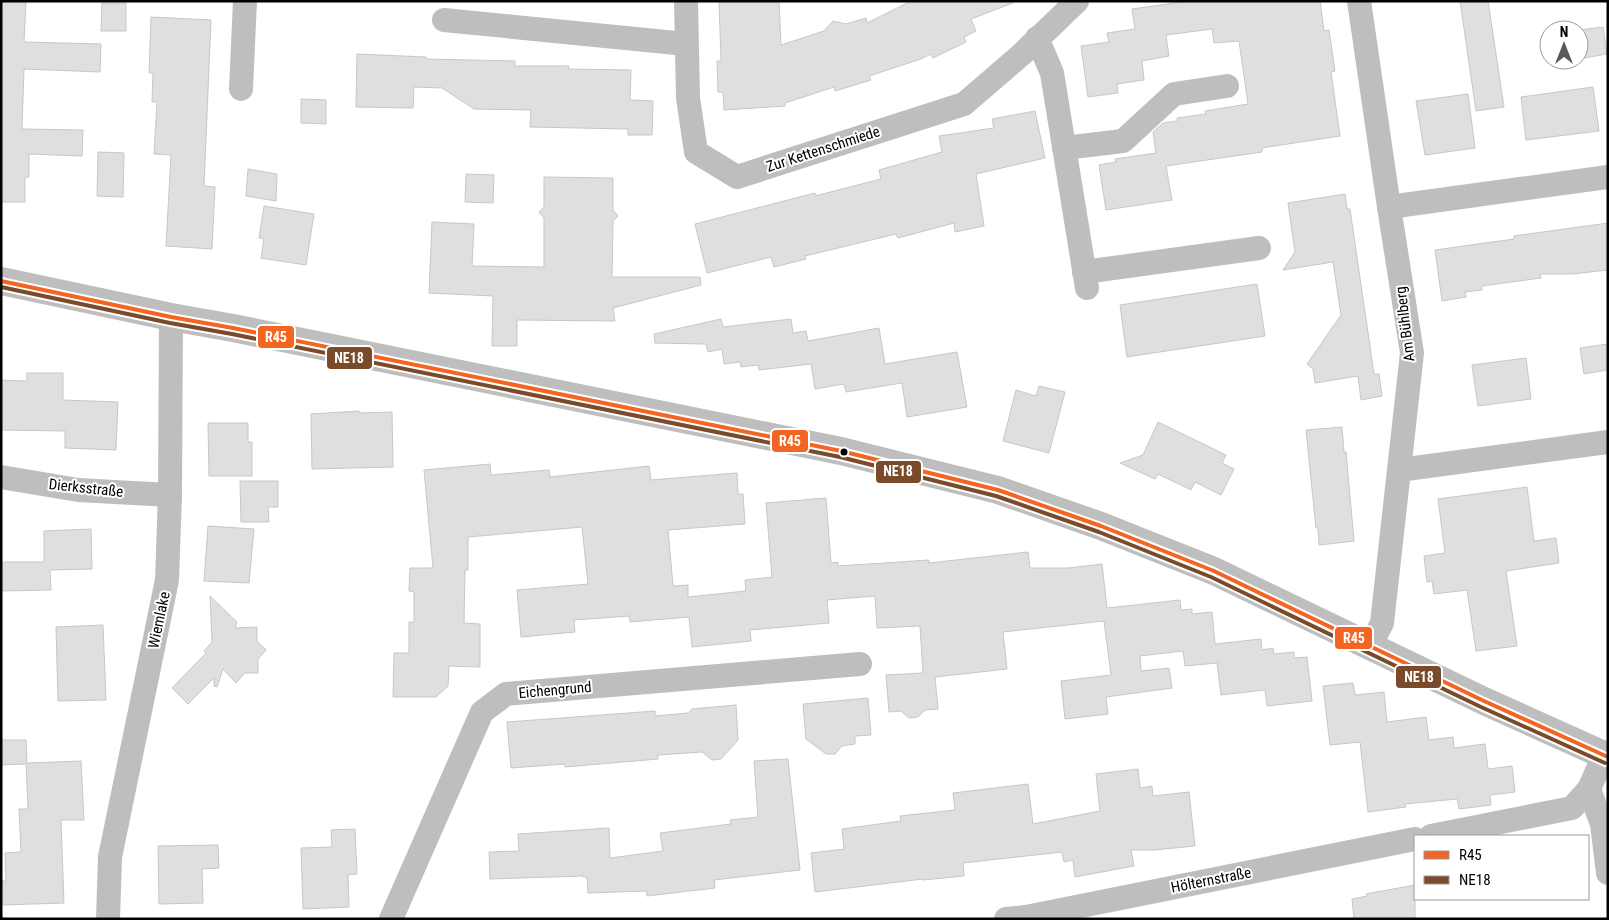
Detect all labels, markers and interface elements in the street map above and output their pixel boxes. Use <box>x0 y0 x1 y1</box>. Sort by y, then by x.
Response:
north arrow <box>1539 20 1589 70</box>
text: N <box>1560 24 1568 40</box>
street label: Zur Kettenschmiede <box>764 122 882 176</box>
street label: Am Bühlberg <box>1391 285 1419 363</box>
line badge: R45 <box>257 325 295 349</box>
text: R45 <box>265 329 287 345</box>
line badge: NE18 <box>326 346 373 370</box>
text: NE18 <box>334 350 364 366</box>
line badge: R45 <box>771 429 809 453</box>
text: R45 <box>779 433 801 449</box>
unlabelled marker <box>839 447 849 457</box>
line badge: NE18 <box>875 460 922 484</box>
text: NE18 <box>883 463 913 479</box>
street label: Dierksstraße <box>48 475 124 501</box>
street label: Wiemlake <box>144 590 174 650</box>
line badge: R45 <box>1334 626 1373 650</box>
text: R45 <box>1343 630 1365 646</box>
line badge: NE18 <box>1395 665 1442 689</box>
text: NE18 <box>1404 669 1434 685</box>
street label: Eichengrund <box>518 678 592 702</box>
legend <box>1414 835 1589 900</box>
text: R45 <box>1459 846 1482 864</box>
street label: Hölternstraße <box>1169 863 1253 897</box>
text: NE18 <box>1459 871 1491 889</box>

